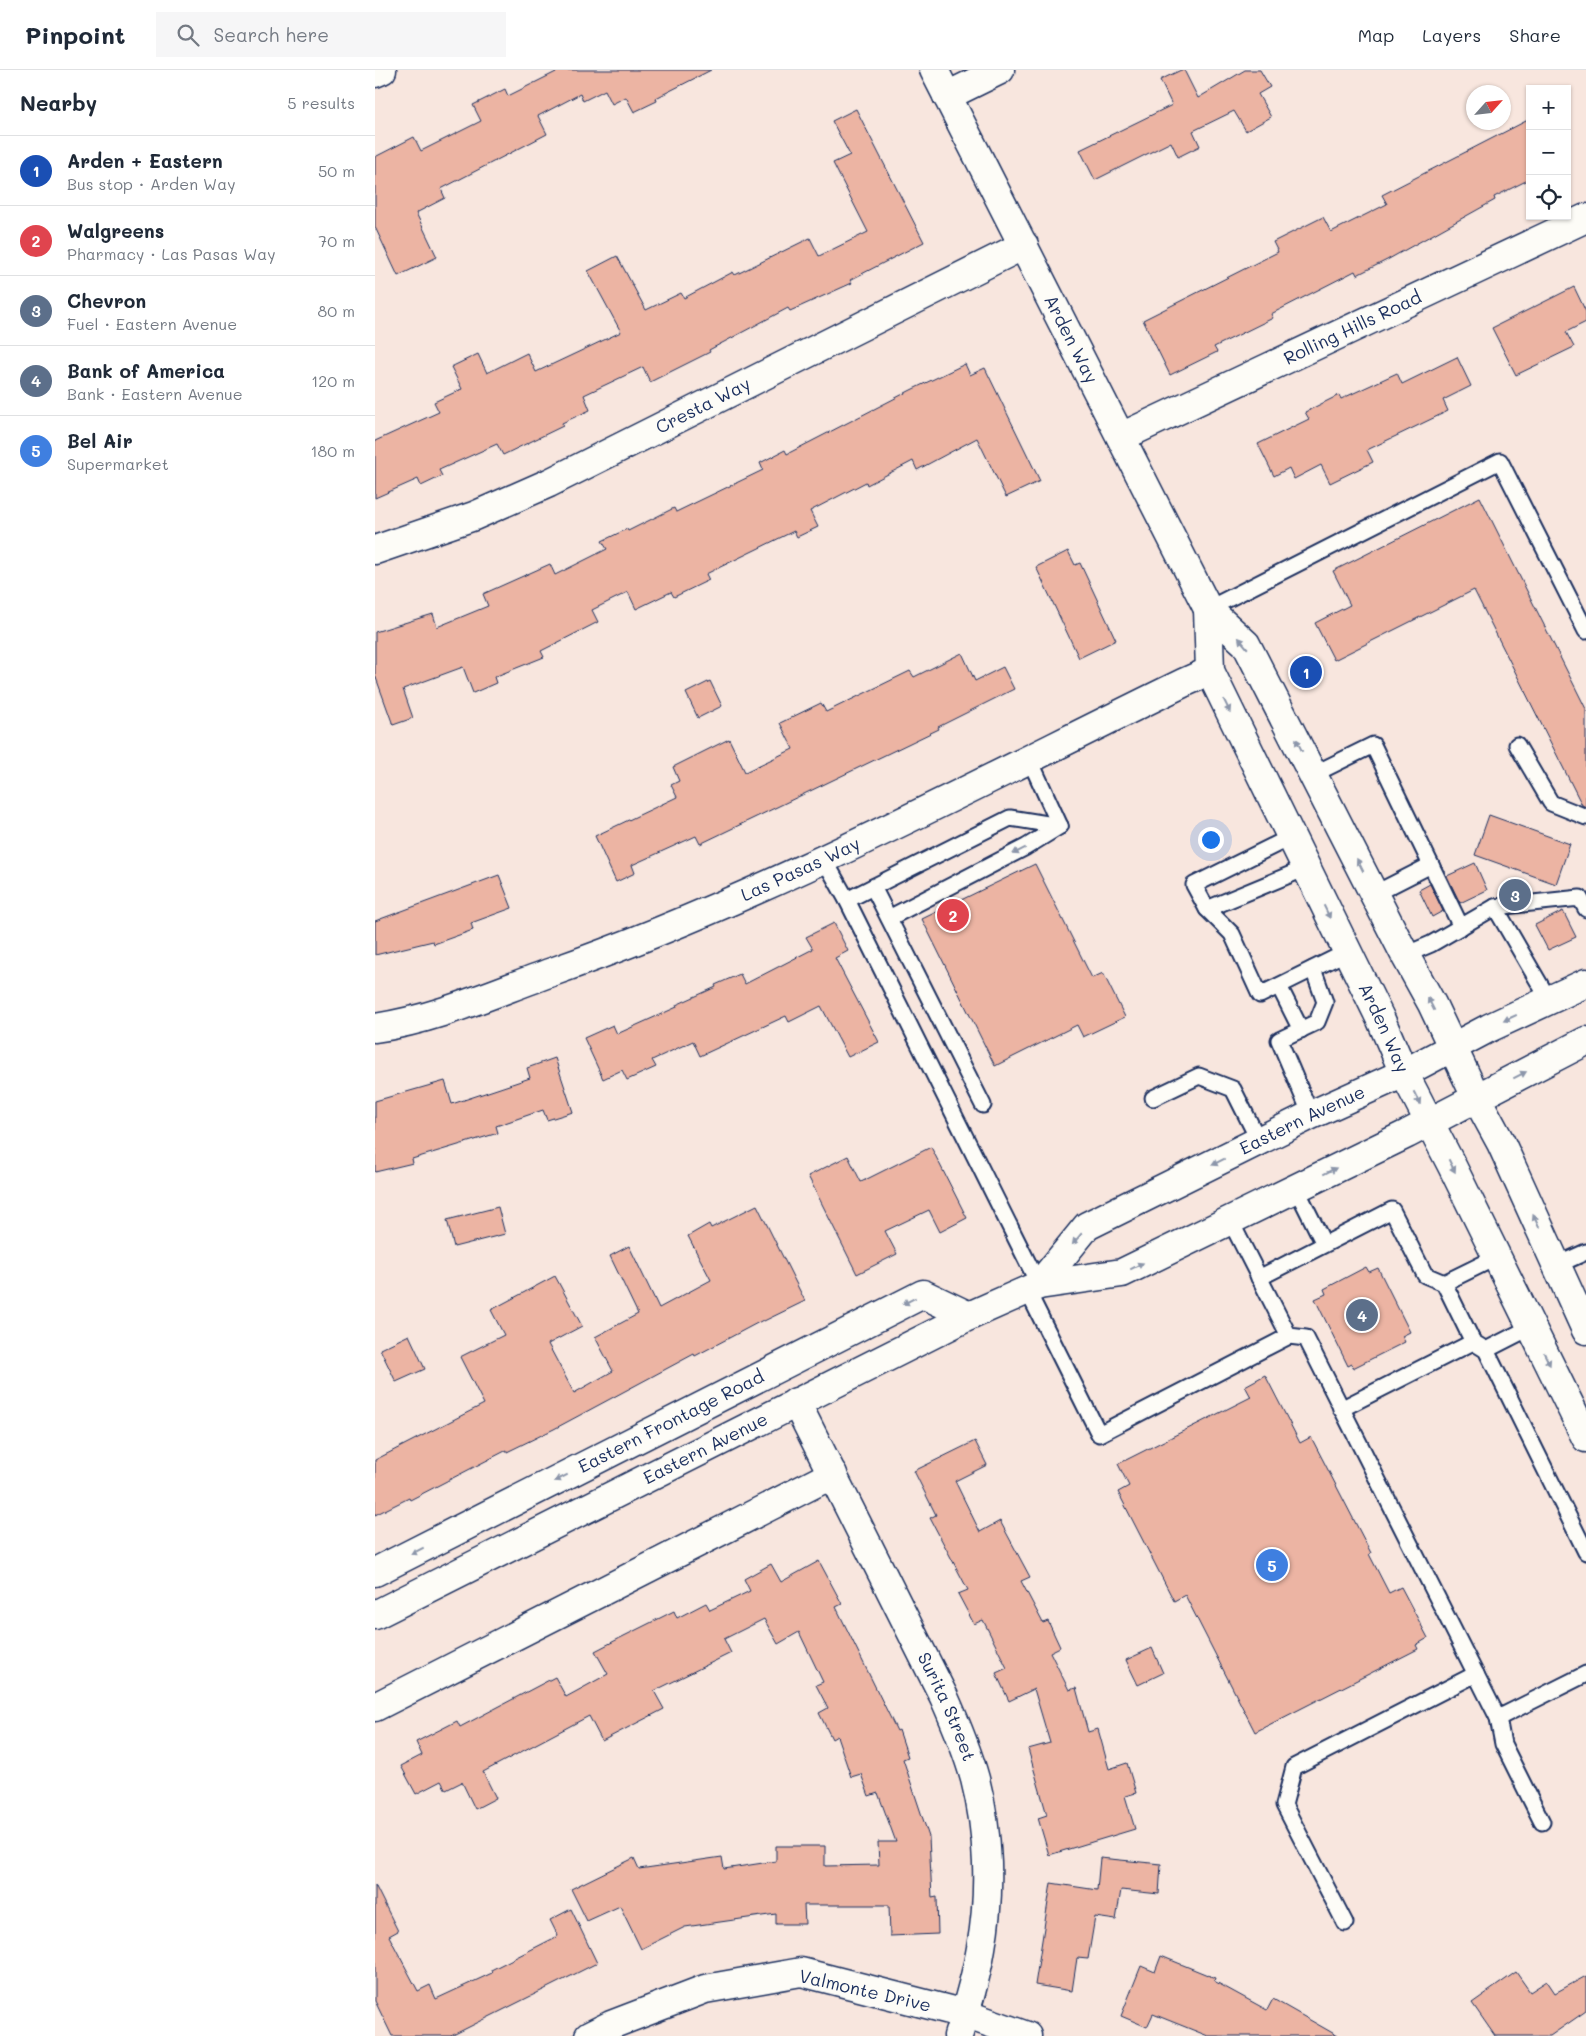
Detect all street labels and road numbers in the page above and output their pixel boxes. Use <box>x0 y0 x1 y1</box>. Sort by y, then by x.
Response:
street label: Rolling Hills Road <box>1279 284 1425 370</box>
street label: Arden Way <box>1039 290 1104 387</box>
street label: Cresta Way <box>651 371 754 439</box>
street label: Las Pasas Way <box>737 831 864 906</box>
street label: Arden Way <box>1354 979 1415 1076</box>
street label: Eastern Avenue <box>1235 1079 1369 1160</box>
street label: Eastern Frontage Road <box>574 1364 768 1478</box>
street label: Eastern Avenue <box>639 1406 771 1489</box>
street label: Surita Street <box>912 1648 982 1764</box>
street label: Valmonte Drive <box>797 1963 934 2017</box>

